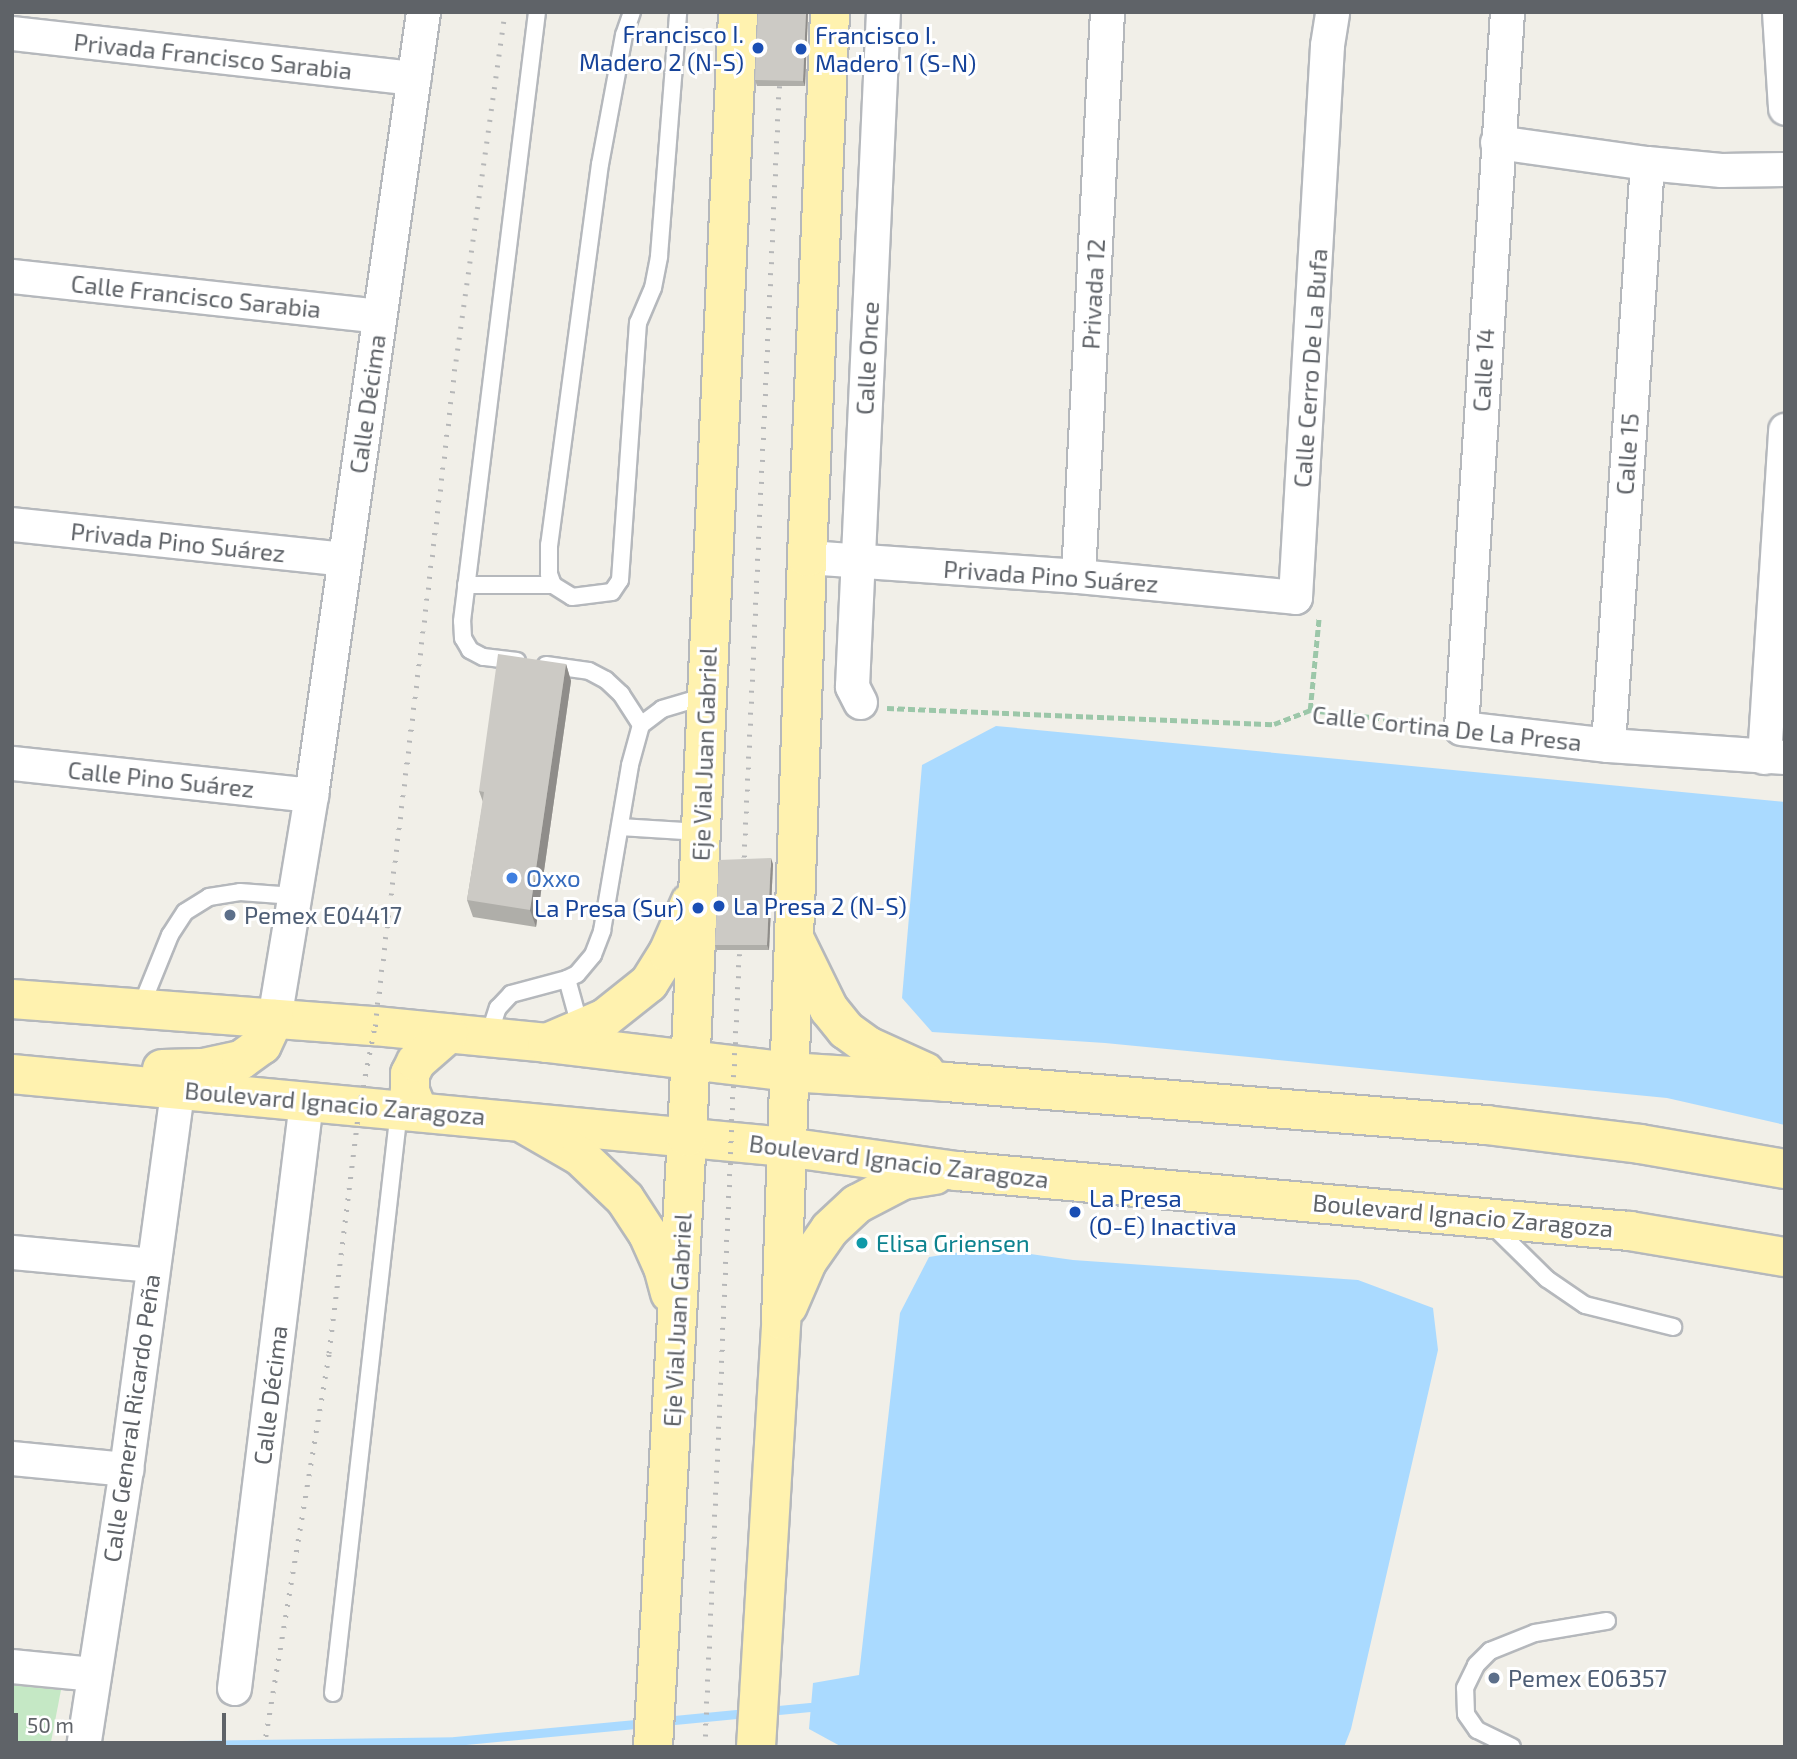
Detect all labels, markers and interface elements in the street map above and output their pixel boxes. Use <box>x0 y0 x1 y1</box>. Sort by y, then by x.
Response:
place label: Francisco I. Madero 2 (N-S) <box>579 20 744 76</box>
place label: Francisco I. Madero 1 (S-N) <box>815 21 976 77</box>
street label: Privada Francisco Sarabia <box>72 27 354 85</box>
marker: Francisco I. Madero 2 (N-S) <box>750 40 766 56</box>
marker: Francisco I. Madero 1 (S-N) <box>793 41 809 57</box>
street label: Privada 12 <box>1076 238 1110 350</box>
street label: Calle Cerro De La Bufa <box>1287 247 1333 489</box>
street label: Calle Francisco Sarabia <box>70 269 322 323</box>
street label: Calle Once <box>850 300 884 416</box>
street label: Calle 14 <box>1466 327 1500 413</box>
street label: Calle Décima <box>343 333 391 475</box>
street label: Calle 15 <box>1610 412 1644 496</box>
street label: Privada Pino Suárez <box>69 516 287 568</box>
street label: Privada Pino Suárez <box>942 554 1160 598</box>
street label: Eje Vial Juan Gabriel <box>686 646 722 862</box>
street label: Calle Cortina De La Presa <box>1311 700 1583 756</box>
street label: Calle Pino Suárez <box>66 755 256 803</box>
place label: Oxxo <box>526 864 581 892</box>
marker: Oxxo <box>504 870 520 886</box>
place label: La Presa 2 (N-S) <box>733 892 907 920</box>
place label: La Presa (Sur) <box>534 894 684 922</box>
marker: La Presa 2 (N-S) <box>711 898 727 914</box>
marker: La Presa (Sur) <box>690 900 706 916</box>
place label: Pemex E04417 <box>244 901 402 929</box>
marker: Pemex E04417 <box>222 907 238 923</box>
street label: Boulevard Ignacio Zaragoza <box>183 1076 487 1130</box>
street label: Boulevard Ignacio Zaragoza <box>747 1128 1051 1194</box>
place label: La Presa (O-E) Inactiva <box>1089 1184 1237 1240</box>
street label: Boulevard Ignacio Zaragoza <box>1311 1188 1615 1242</box>
marker: La Presa (O-E) Inactiva <box>1067 1204 1083 1220</box>
street label: Eje Vial Juan Gabriel <box>657 1212 697 1428</box>
place label: Elisa Griensen <box>876 1229 1030 1257</box>
marker: Elisa Griensen <box>854 1235 870 1251</box>
street label: Calle General Ricardo Peña <box>96 1272 166 1564</box>
street label: Calle Décima <box>247 1324 293 1466</box>
place label: Pemex E06357 <box>1508 1664 1667 1692</box>
marker: Pemex E06357 <box>1486 1670 1502 1686</box>
scale bar <box>18 1700 229 1744</box>
text: 50 m <box>27 1712 74 1737</box>

